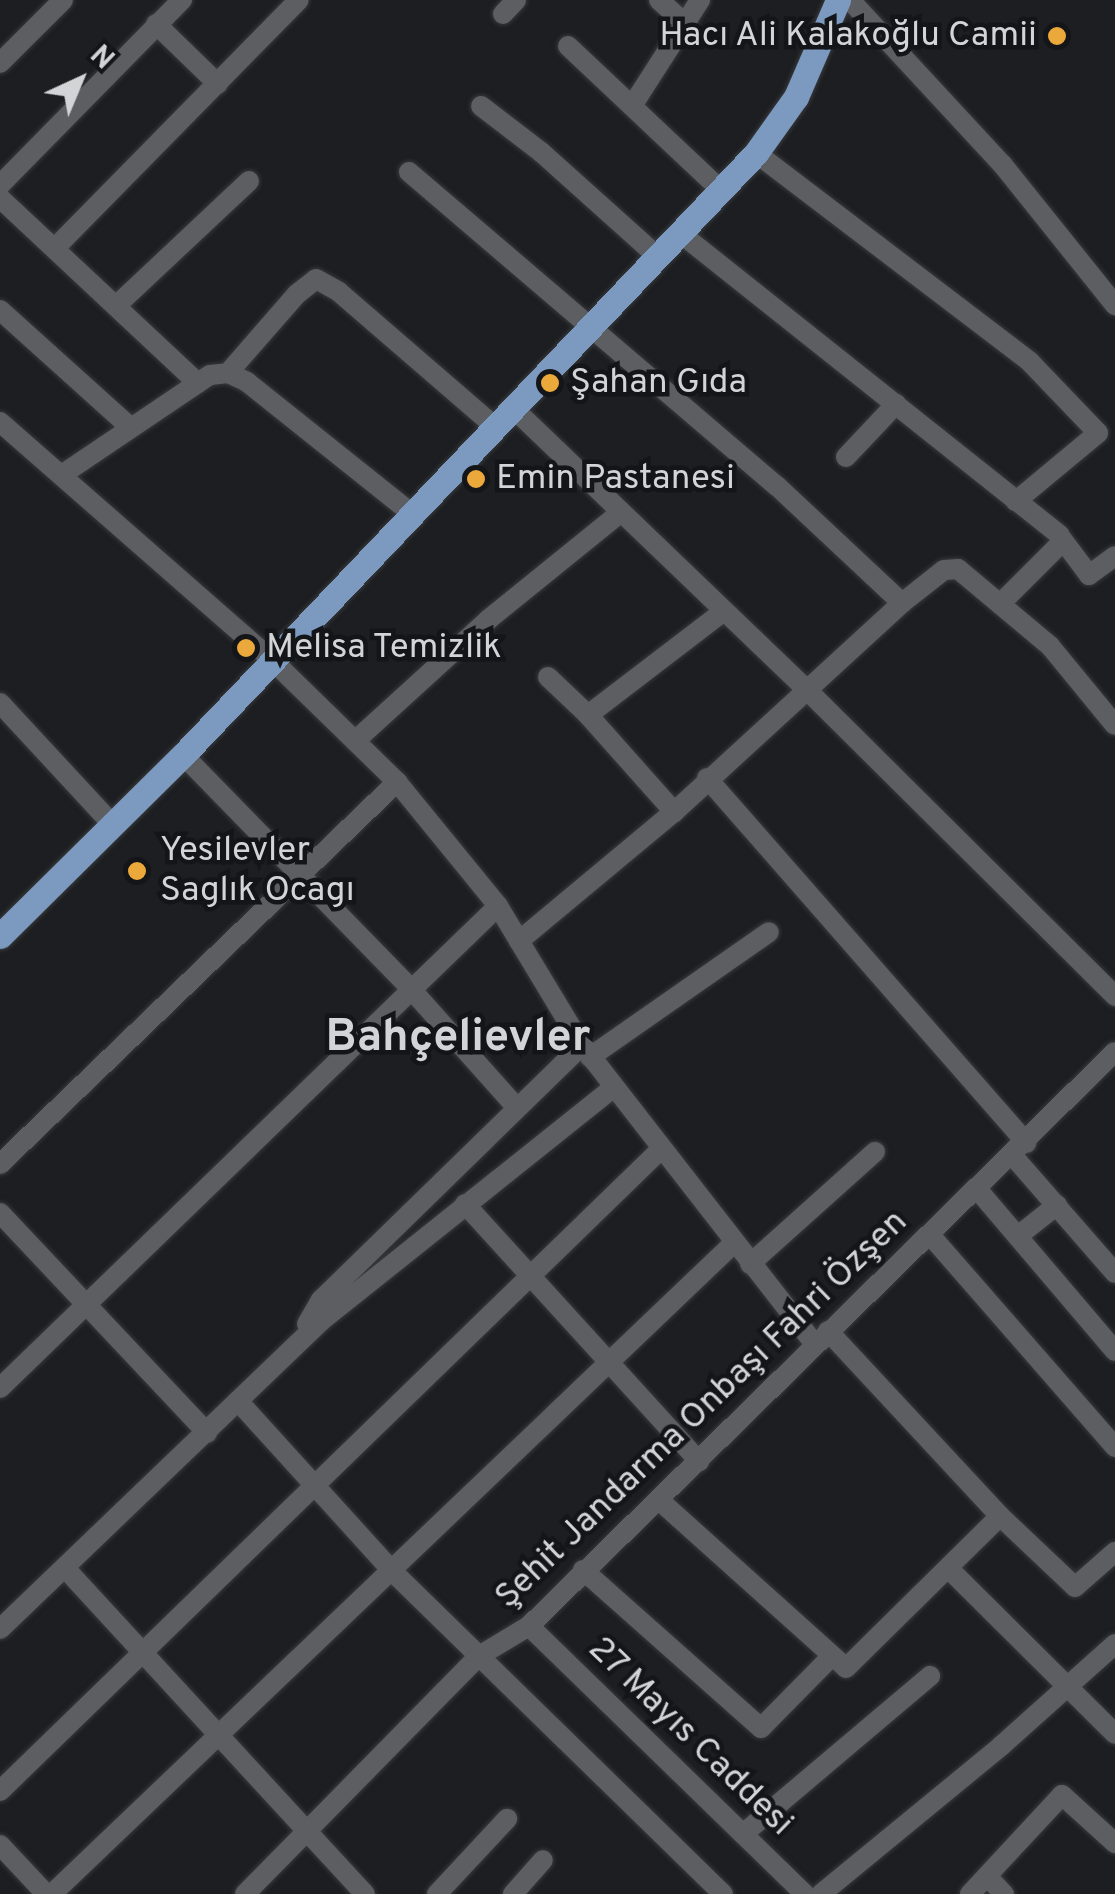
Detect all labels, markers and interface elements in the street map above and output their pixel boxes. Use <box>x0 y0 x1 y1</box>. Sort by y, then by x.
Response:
place label: Hacı Ali Kalakoğlu Camii <box>658 15 1037 57</box>
marker: Hacı Ali Kalakoğlu Camii <box>1046 25 1068 47</box>
north arrow <box>30 30 130 130</box>
text: N <box>81 38 121 78</box>
place label: Şahan Gıda <box>570 362 747 404</box>
marker: Şahan Gıda <box>539 372 561 394</box>
place label: Emin Pastanesi <box>496 458 735 500</box>
marker: Emin Pastanesi <box>465 468 487 490</box>
place label: Melisa Temizlik <box>266 627 503 669</box>
marker: Melisa Temizlik <box>235 637 257 659</box>
place label: Yesilevler Saglık Ocagı <box>160 830 355 912</box>
marker: Yesilevler Saglık Ocagı <box>124 858 150 884</box>
district label: Bahçelievler <box>326 1012 590 1066</box>
street label: Şehit Jandarma Onbaşı Fahri Özşen <box>487 1202 917 1618</box>
street label: 27 Mayıs Caddesi <box>578 1628 802 1846</box>

